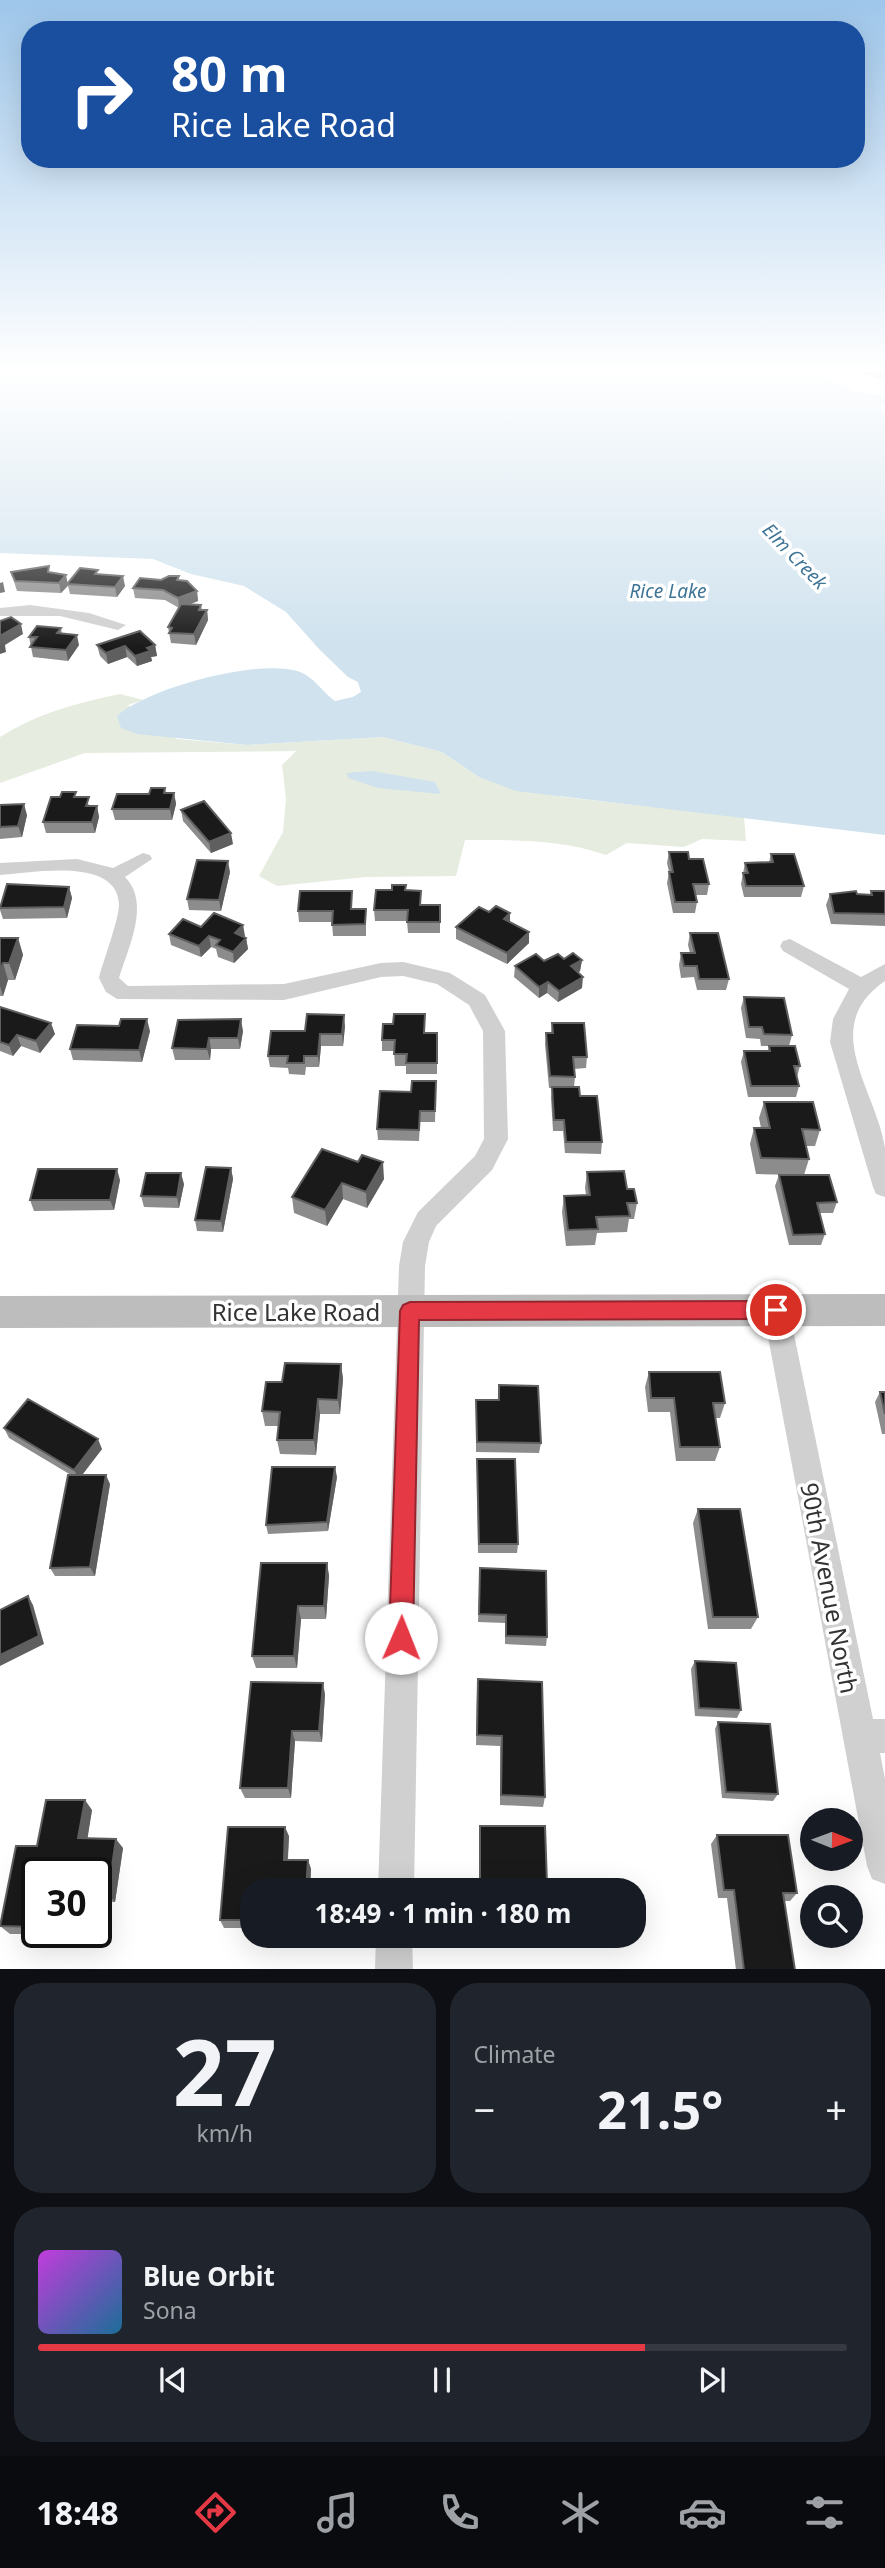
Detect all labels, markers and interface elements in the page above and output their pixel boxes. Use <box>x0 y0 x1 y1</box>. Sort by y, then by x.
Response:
text: 80 m <box>171 40 288 106</box>
icon: right <box>56 49 147 140</box>
text: Rice Lake Road <box>171 103 396 146</box>
water label: Elm Creek <box>757 517 834 595</box>
water label: Rice Lake <box>629 578 707 604</box>
pin <box>746 1280 806 1340</box>
icon: arrive <box>757 1291 795 1329</box>
street label: Rice Lake Road <box>212 1295 380 1328</box>
street label: 90th Avenue North <box>793 1480 867 1696</box>
position arrow <box>364 1601 438 1675</box>
north arrow <box>800 1808 863 1871</box>
map controls <box>800 1808 863 1948</box>
speed limit sign: 30 <box>21 1857 112 1948</box>
button: search <box>800 1885 863 1948</box>
text: 18:49 · 1 min · 180 m <box>315 1895 571 1931</box>
text: 27 <box>173 2009 277 2133</box>
text: Climate <box>474 2038 556 2070</box>
text: 21.5° <box>597 2073 723 2144</box>
text: − <box>474 2083 495 2135</box>
text: + <box>825 2083 847 2135</box>
text: km/h <box>196 2117 253 2149</box>
text: Blue Orbit <box>143 2258 275 2294</box>
text: Sona <box>143 2294 197 2326</box>
icon: previous <box>154 2361 192 2399</box>
icon: pause <box>423 2361 461 2399</box>
icon: next <box>693 2361 731 2399</box>
icon: directions <box>191 2488 240 2537</box>
icon: music <box>313 2488 362 2537</box>
icon: phone <box>435 2488 484 2537</box>
icon: climate <box>556 2488 605 2537</box>
icon: car <box>678 2488 727 2537</box>
icon: filters <box>800 2488 849 2537</box>
text: 18:48 <box>36 2491 119 2534</box>

